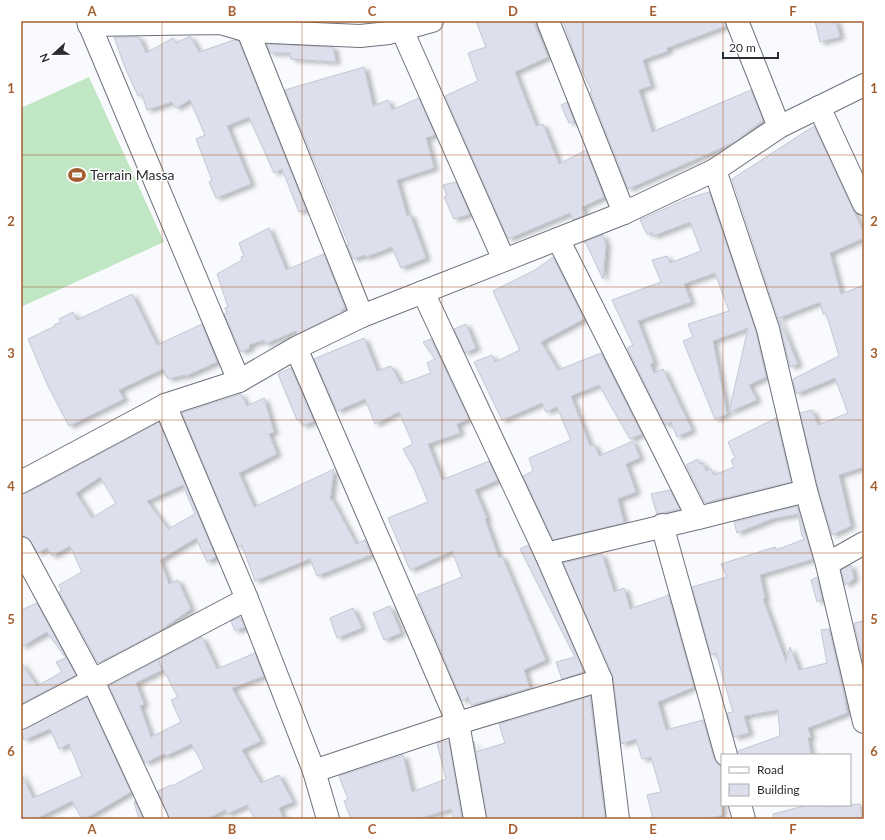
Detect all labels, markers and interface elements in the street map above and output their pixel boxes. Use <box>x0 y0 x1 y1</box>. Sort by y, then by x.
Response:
text: A <box>86 3 97 19</box>
text: B <box>228 3 237 19</box>
text: C <box>368 3 377 19</box>
text: D <box>508 3 518 19</box>
text: E <box>649 3 657 19</box>
text: F <box>789 3 797 19</box>
north arrow <box>34 34 74 74</box>
scale bar <box>723 34 778 60</box>
text: 20 m <box>729 40 756 55</box>
text: N <box>37 52 52 64</box>
text: 1 <box>7 80 15 96</box>
text: 1 <box>870 80 878 96</box>
sports icon: Terrain Massa <box>67 165 87 185</box>
place label: Terrain Massa <box>90 166 175 183</box>
text: 2 <box>7 213 15 229</box>
text: 2 <box>870 213 878 229</box>
text: 3 <box>7 345 15 361</box>
text: 3 <box>870 345 878 361</box>
text: 4 <box>7 478 15 494</box>
text: 4 <box>870 478 878 494</box>
text: 5 <box>7 611 15 627</box>
text: 5 <box>870 611 878 627</box>
text: 6 <box>7 743 15 759</box>
text: 6 <box>870 743 878 759</box>
legend <box>721 754 851 806</box>
text: Road <box>757 762 784 777</box>
text: Building <box>757 782 800 797</box>
text: A <box>86 821 97 837</box>
text: B <box>228 821 237 837</box>
text: C <box>368 821 377 837</box>
text: D <box>508 821 518 837</box>
text: E <box>649 821 657 837</box>
text: F <box>789 821 797 837</box>

